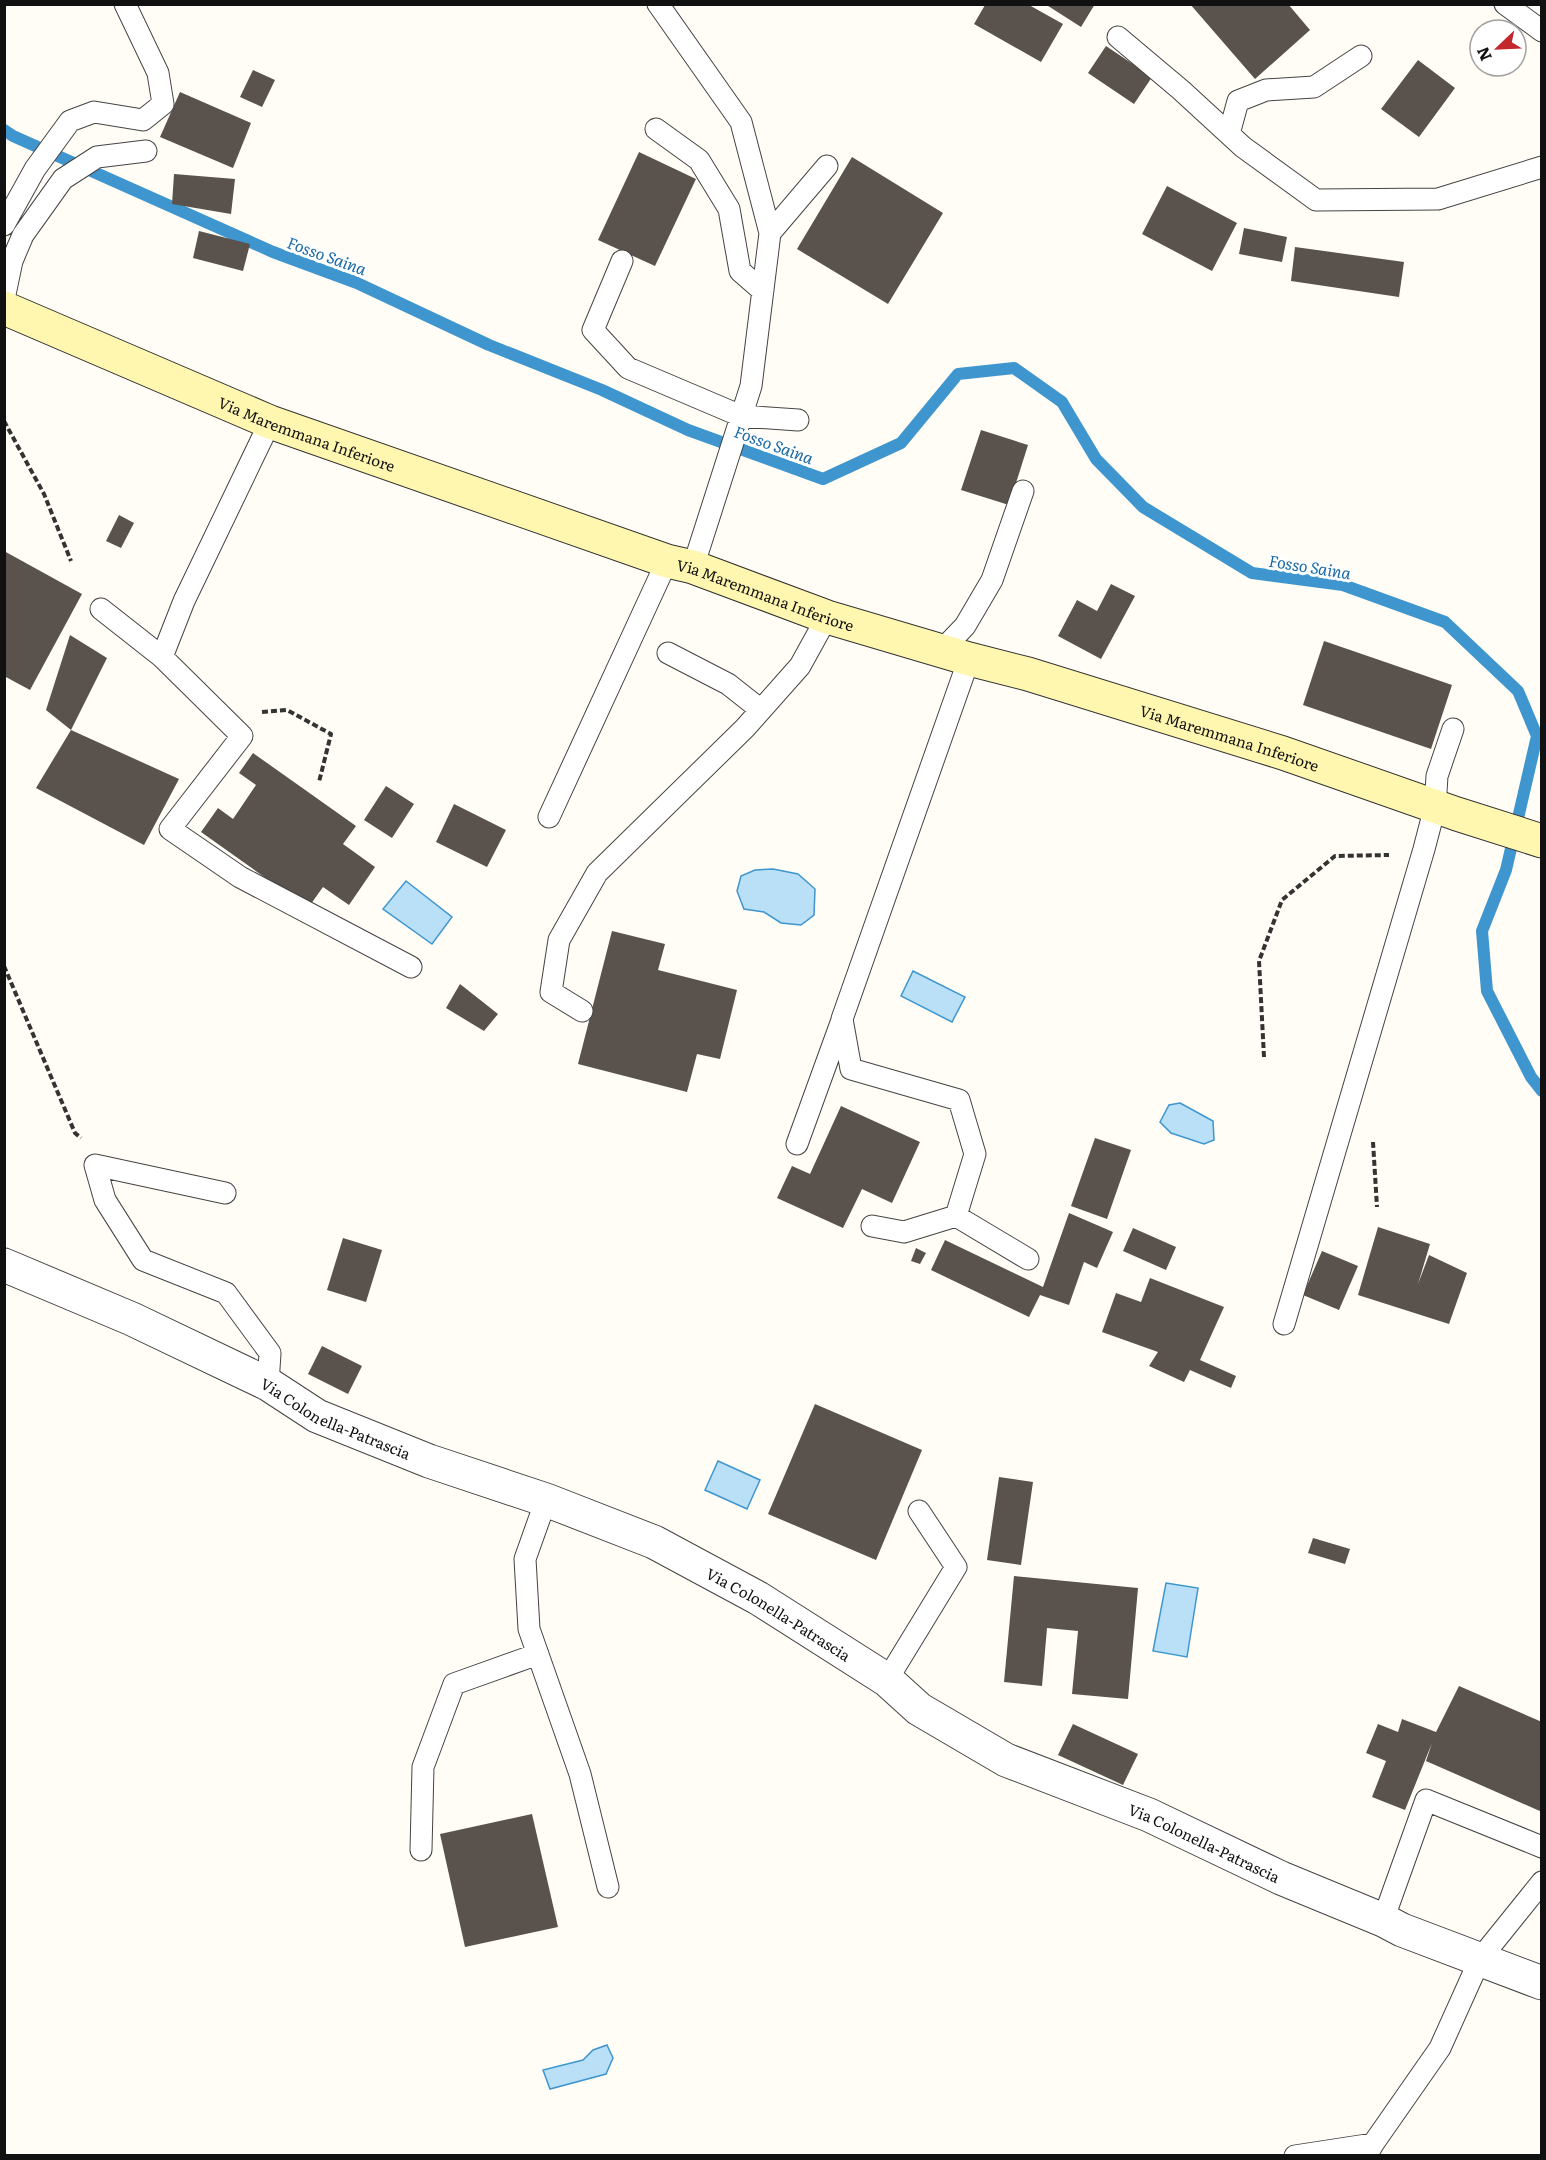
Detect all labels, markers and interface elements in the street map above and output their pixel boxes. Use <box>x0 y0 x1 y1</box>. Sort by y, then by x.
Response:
north arrow <box>1468 18 1528 78</box>
text: N <box>1470 43 1497 65</box>
water label: Fosso Saina <box>284 230 371 281</box>
street label: Via Maremmana Inferiore <box>215 390 399 477</box>
water label: Fosso Saina <box>731 419 818 470</box>
water label: Fosso Saina <box>1267 548 1354 584</box>
street label: Via Maremmana Inferiore <box>675 552 857 636</box>
street label: Via Maremmana Inferiore <box>1137 698 1323 776</box>
street label: Via Colonella-Patrascia <box>257 1371 415 1464</box>
street label: Via Colonella-Patrascia <box>702 1561 856 1666</box>
street label: Via Colonella-Patrascia <box>1125 1797 1285 1888</box>

